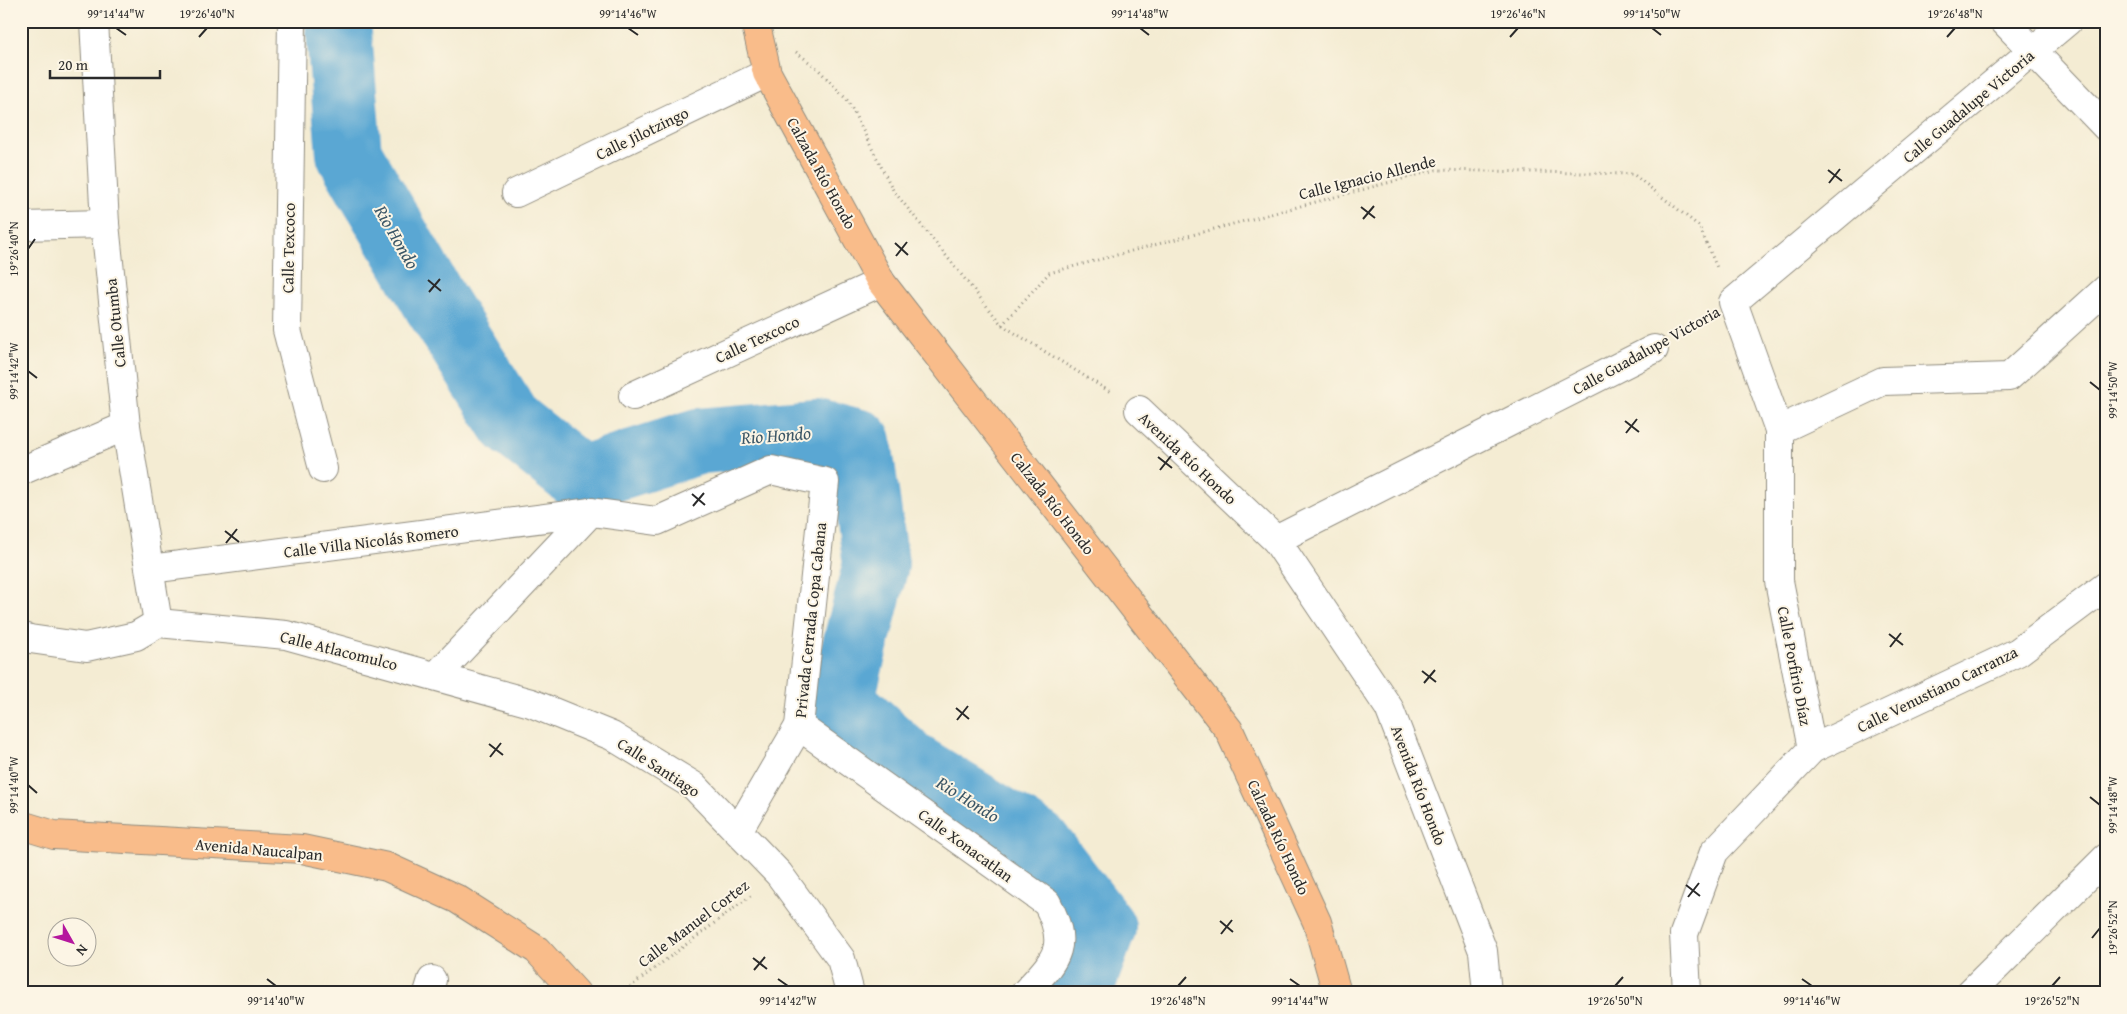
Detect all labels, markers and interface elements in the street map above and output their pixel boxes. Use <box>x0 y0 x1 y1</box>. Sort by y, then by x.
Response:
text: 99°14'44"W <box>87 5 146 22</box>
text: 19°26'40"N <box>179 5 235 22</box>
text: 99°14'46"W <box>599 5 658 22</box>
text: 99°14'48"W <box>1111 5 1170 22</box>
text: 19°26'46"N <box>1490 5 1546 22</box>
text: 99°14'50"W <box>1623 5 1682 22</box>
text: 19°26'48"N <box>1927 5 1983 22</box>
street label: Calle Guadalupe Victoria <box>1897 43 2039 168</box>
scale bar <box>50 48 160 80</box>
text: 20 m <box>58 54 89 75</box>
street label: Calle Jilotzingo <box>591 100 693 166</box>
street label: Calzada Río Hondo <box>781 113 863 233</box>
street label: Calle Ignacio Allende <box>1296 148 1438 206</box>
water label: Rio Hondo <box>367 199 426 274</box>
street label: Calle Texcoco <box>275 203 301 293</box>
text: 19°26'40"N <box>5 221 22 277</box>
street label: Calle Otumba <box>98 277 132 369</box>
street label: Calle Guadalupe Victoria <box>1568 299 1725 401</box>
street label: Calle Texcoco <box>711 309 803 369</box>
text: 99°14'42"W <box>5 341 22 400</box>
text: 99°14'50"W <box>2104 360 2121 419</box>
street label: Avenida Río Hondo <box>1133 406 1243 510</box>
water label: Rio Hondo <box>739 419 812 451</box>
street label: Calzada Río Hondo <box>1005 446 1101 560</box>
street label: Calle Villa Nicolás Romero <box>282 518 460 564</box>
street label: Privada Cerrada Copa Cabana <box>788 521 832 719</box>
street label: Calle Porfirio Díaz <box>1772 604 1818 728</box>
street label: Calle Atlacomulco <box>278 624 400 676</box>
street label: Calle Venustiano Carranza <box>1853 639 2022 738</box>
street label: Avenida Río Hondo <box>1385 721 1453 849</box>
street label: Calle Santiago <box>613 731 705 803</box>
text: 99°14'40"W <box>5 755 22 814</box>
water label: Rio Hondo <box>930 769 1005 829</box>
street label: Calzada Río Hondo <box>1242 775 1316 899</box>
text: 99°14'48"W <box>2104 775 2121 834</box>
street label: Calle Xonacatlan <box>914 802 1018 888</box>
street label: Avenida Naucalpan <box>194 831 324 867</box>
street label: Calle Manuel Cortez <box>632 873 754 973</box>
text: 19°26'52"N <box>2104 900 2121 956</box>
north arrow <box>48 916 98 966</box>
text: N <box>71 940 93 961</box>
text: 99°14'40"W <box>247 992 306 1009</box>
text: 99°14'42"W <box>759 992 818 1009</box>
text: 19°26'48"N <box>1150 992 1206 1009</box>
text: 99°14'44"W <box>1271 992 1330 1009</box>
text: 19°26'50"N <box>1587 992 1643 1009</box>
text: 99°14'46"W <box>1783 992 1842 1009</box>
text: 19°26'52"N <box>2024 992 2080 1009</box>

